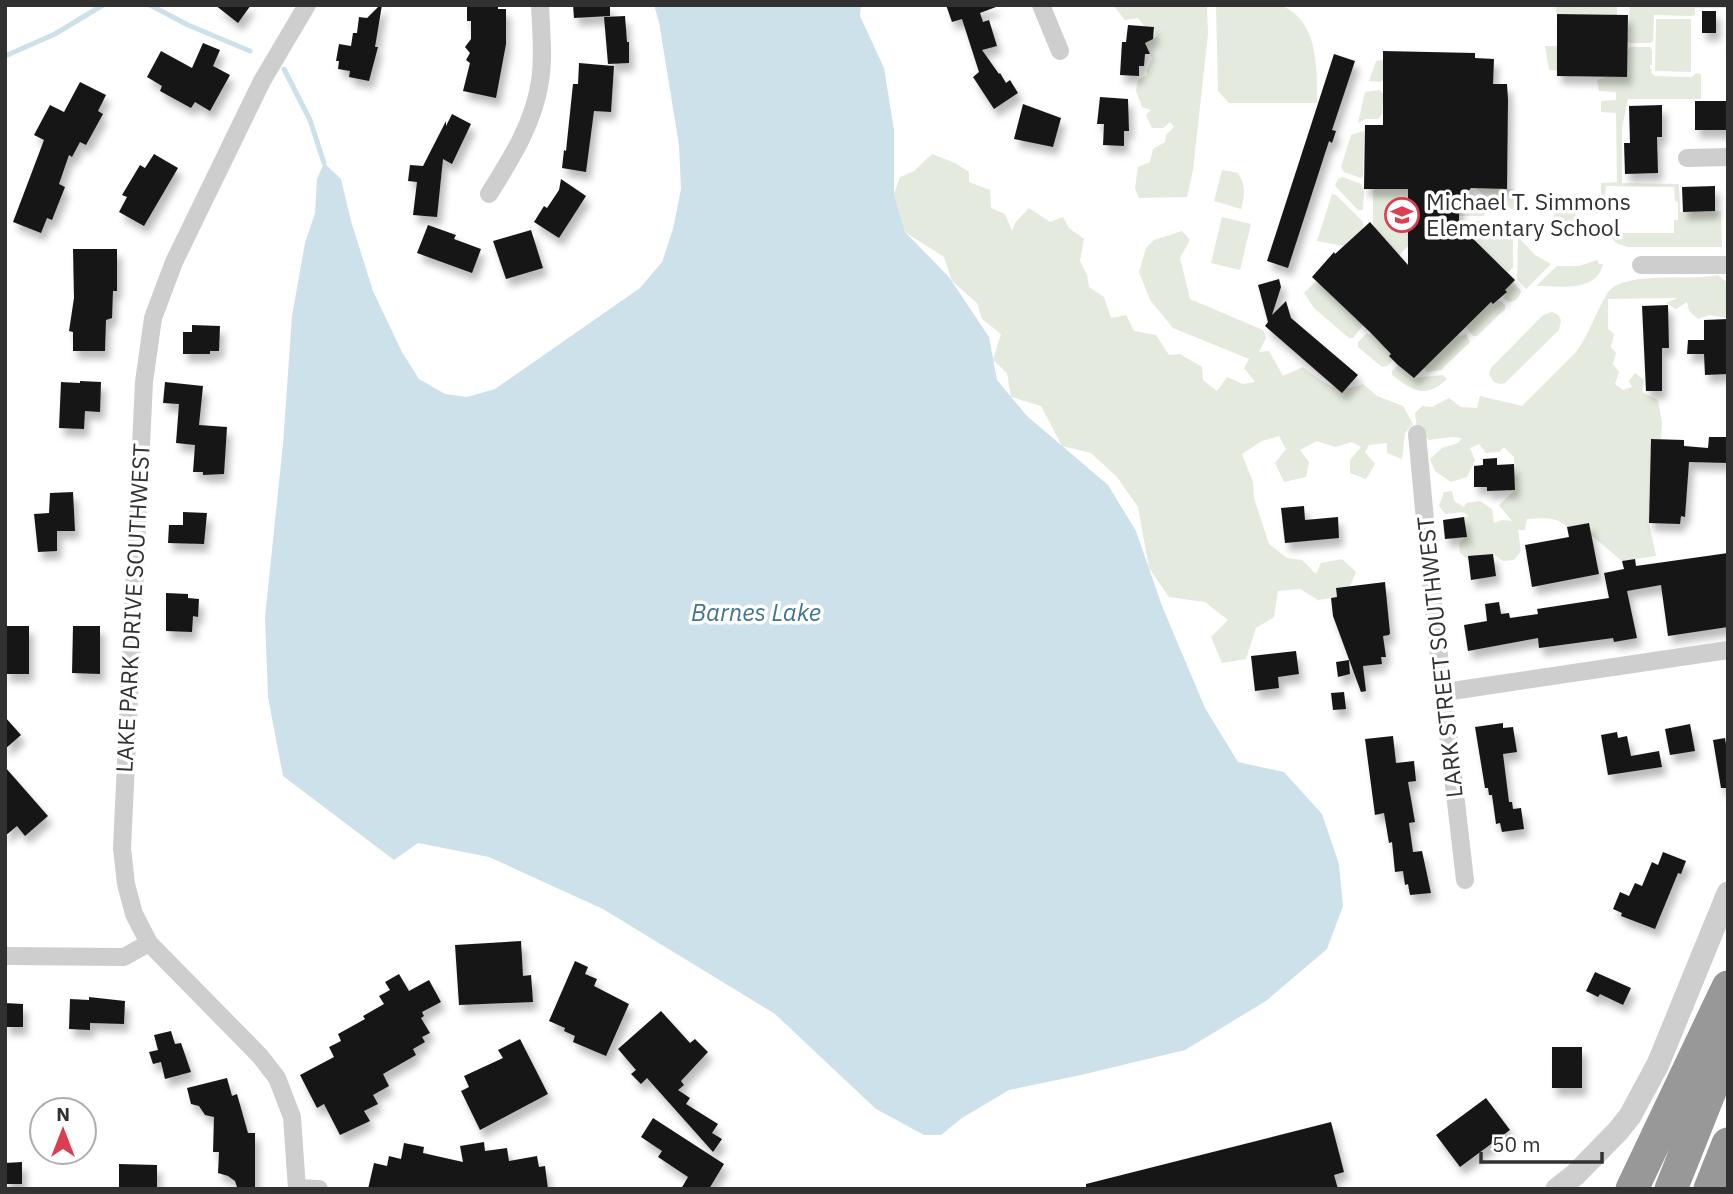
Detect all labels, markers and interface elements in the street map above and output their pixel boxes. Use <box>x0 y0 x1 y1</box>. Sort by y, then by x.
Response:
place label: Michael T. Simmons Elementary School <box>1426 186 1631 242</box>
school or university icon: Michael T. Simmons Elementary School <box>1383 196 1421 234</box>
street label: LAKE PARK DRIVE SOUTHWEST <box>108 443 156 773</box>
street label: LARK STREET SOUTHWEST <box>1409 515 1469 799</box>
water label: Barnes Lake <box>691 596 821 628</box>
north arrow <box>28 1096 98 1166</box>
text: N <box>56 1102 70 1126</box>
scale bar <box>1481 1120 1602 1164</box>
text: 50 m <box>1492 1130 1541 1158</box>

